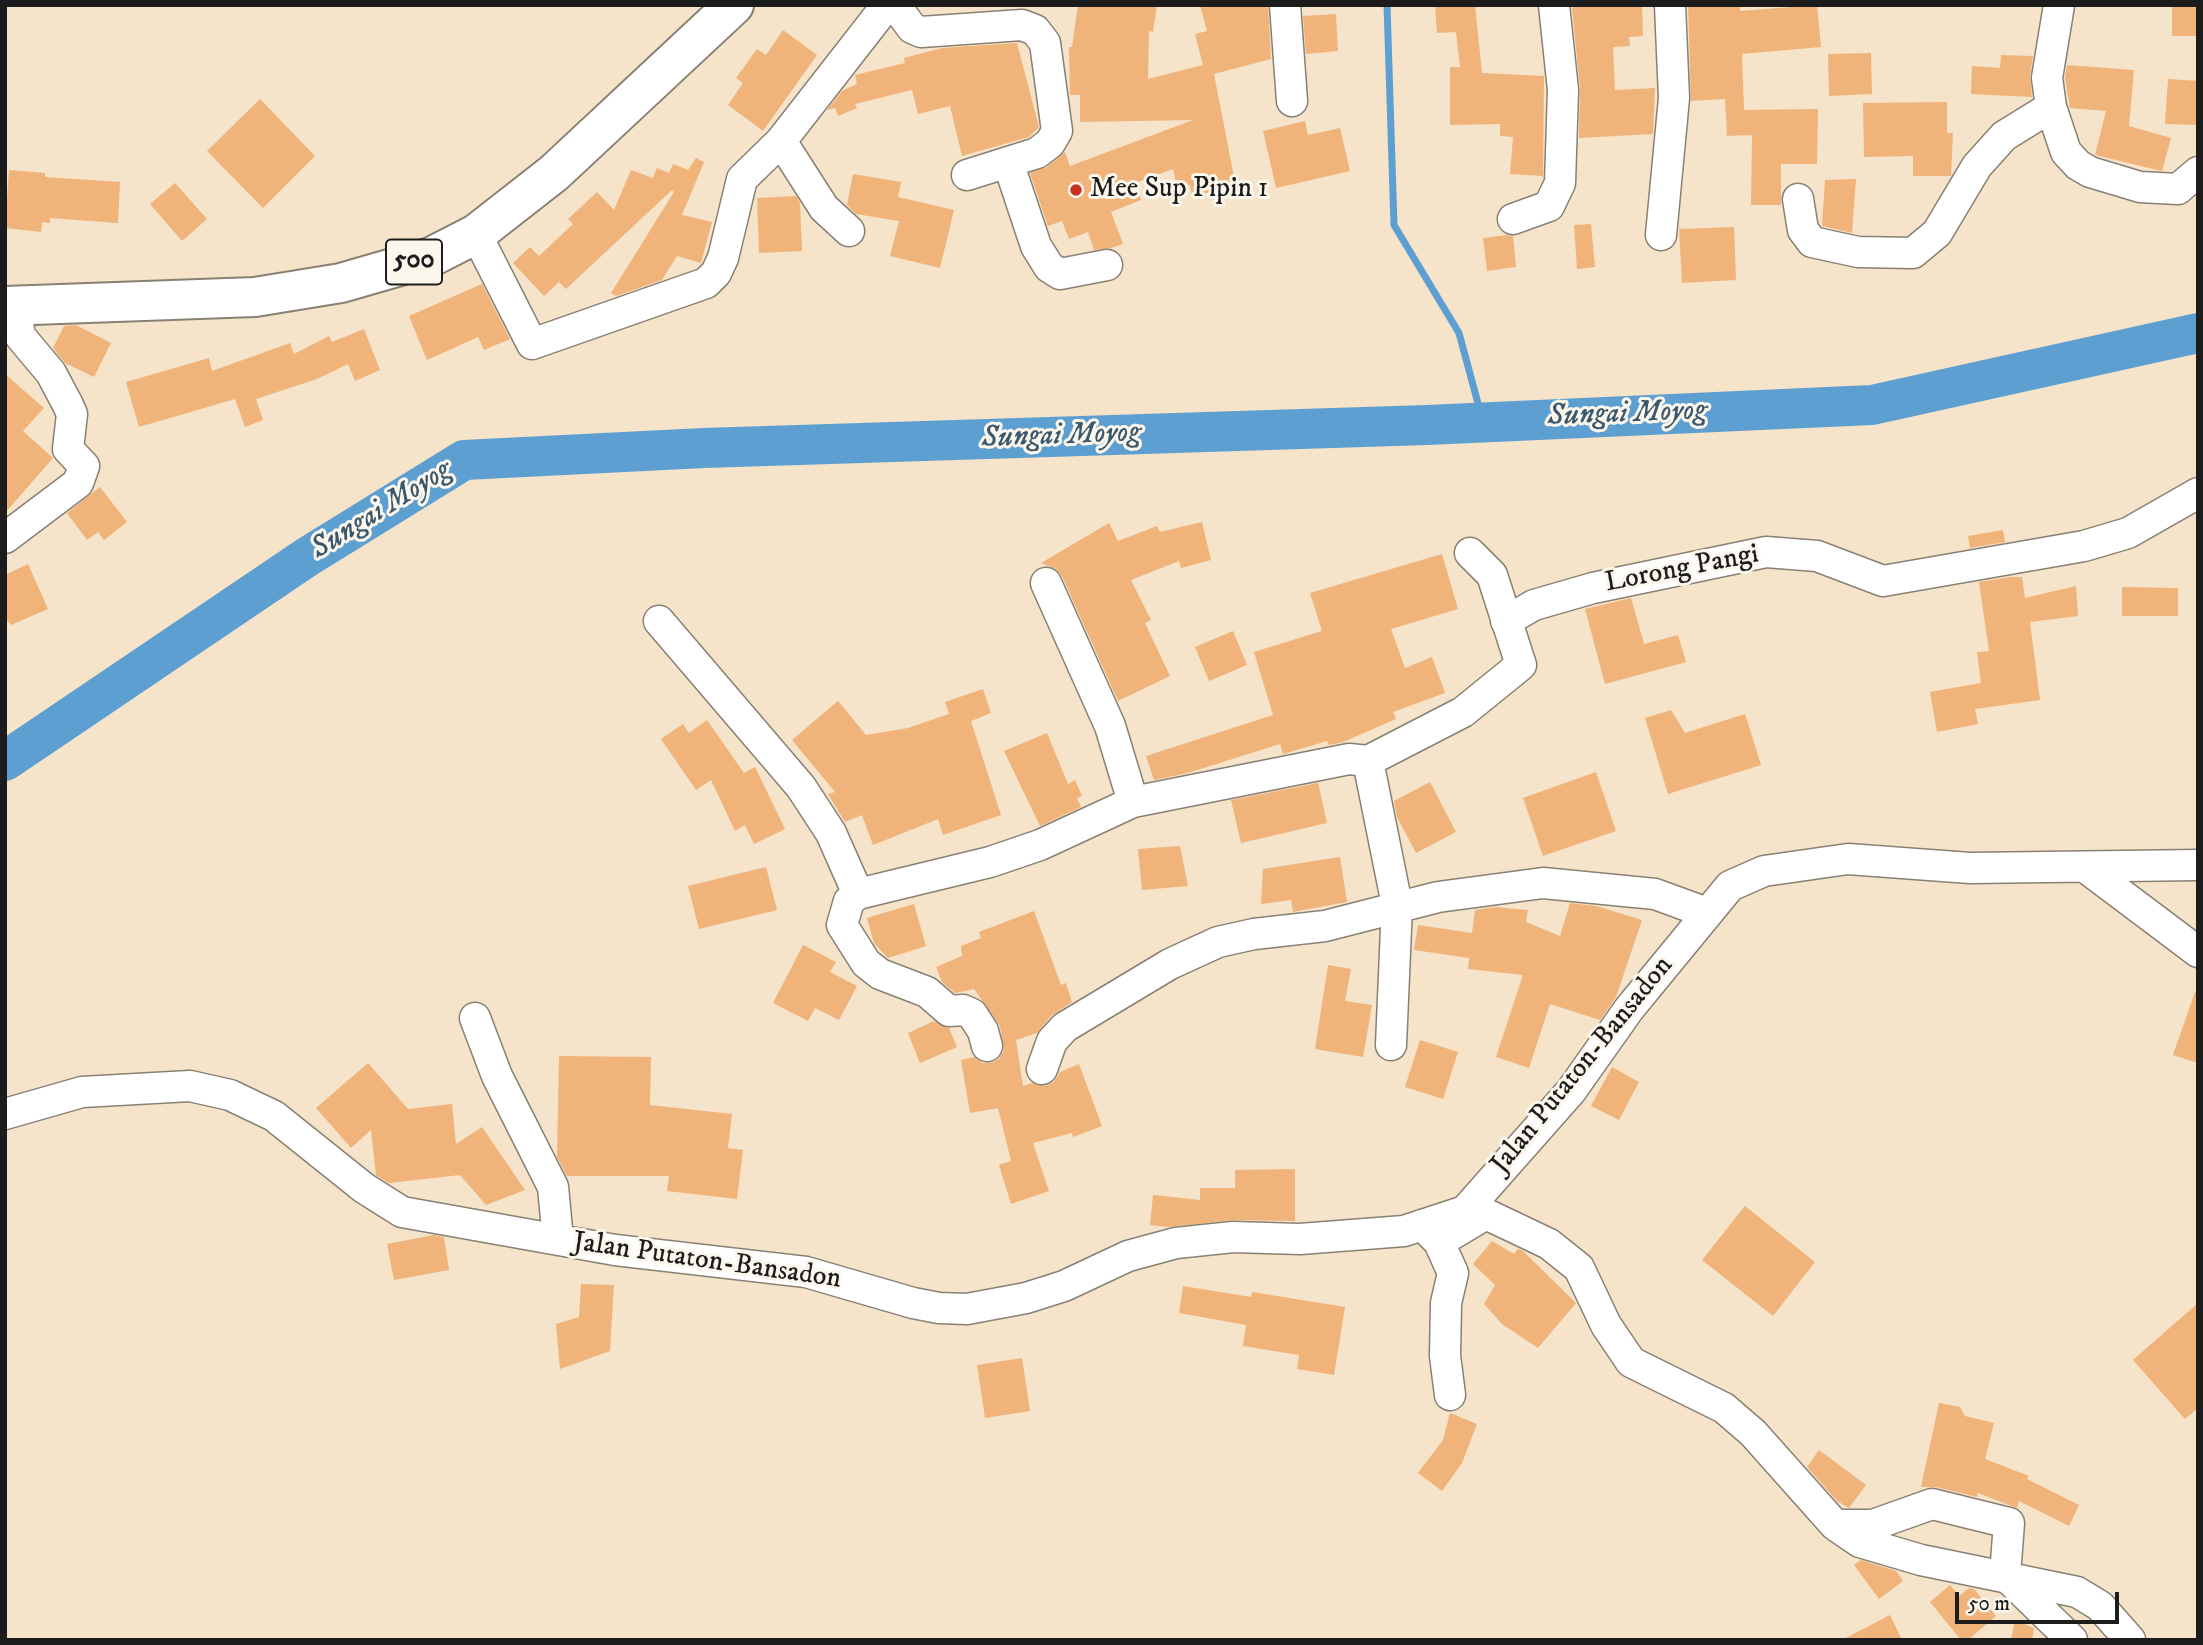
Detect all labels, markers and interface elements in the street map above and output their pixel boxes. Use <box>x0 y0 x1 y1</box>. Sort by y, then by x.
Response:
place label: Mee Sup Pipin 1 <box>1090 173 1268 207</box>
marker: Mee Sup Pipin 1 <box>1068 182 1084 198</box>
road number: 500 <box>386 240 442 284</box>
water label: Sungai Moyog <box>1547 394 1707 436</box>
water label: Sungai Moyog <box>981 416 1141 458</box>
water label: Sungai Moyog <box>305 454 459 568</box>
street label: Lorong Pangi <box>1602 539 1762 601</box>
street label: Jalan Putaton-Bansadon <box>1485 950 1681 1182</box>
street label: Jalan Putaton-Bansadon <box>571 1227 843 1297</box>
scale bar <box>1958 1578 2122 1622</box>
text: 50 m <box>1968 1591 2010 1617</box>

